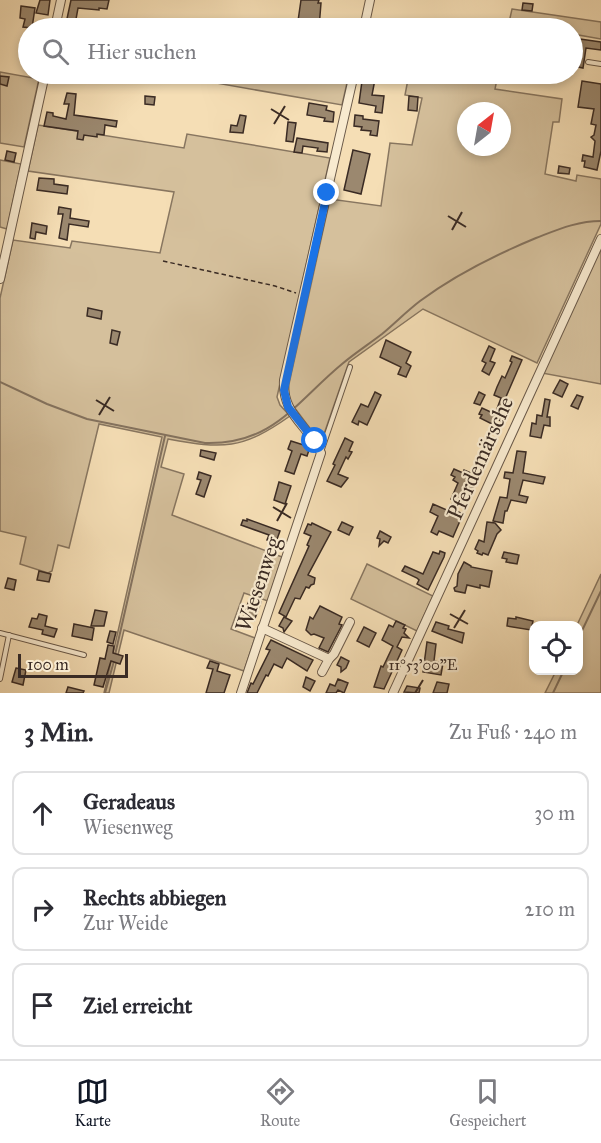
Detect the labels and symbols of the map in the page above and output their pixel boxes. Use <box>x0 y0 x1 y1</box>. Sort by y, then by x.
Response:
north arrow <box>457 102 511 156</box>
route end <box>313 179 339 205</box>
street label: Pferdemärsche <box>441 392 519 524</box>
route start <box>301 427 327 453</box>
street label: Wiesenweg <box>229 532 287 635</box>
scale bar <box>18 651 128 678</box>
text: 11°53'00"E <box>388 656 458 674</box>

